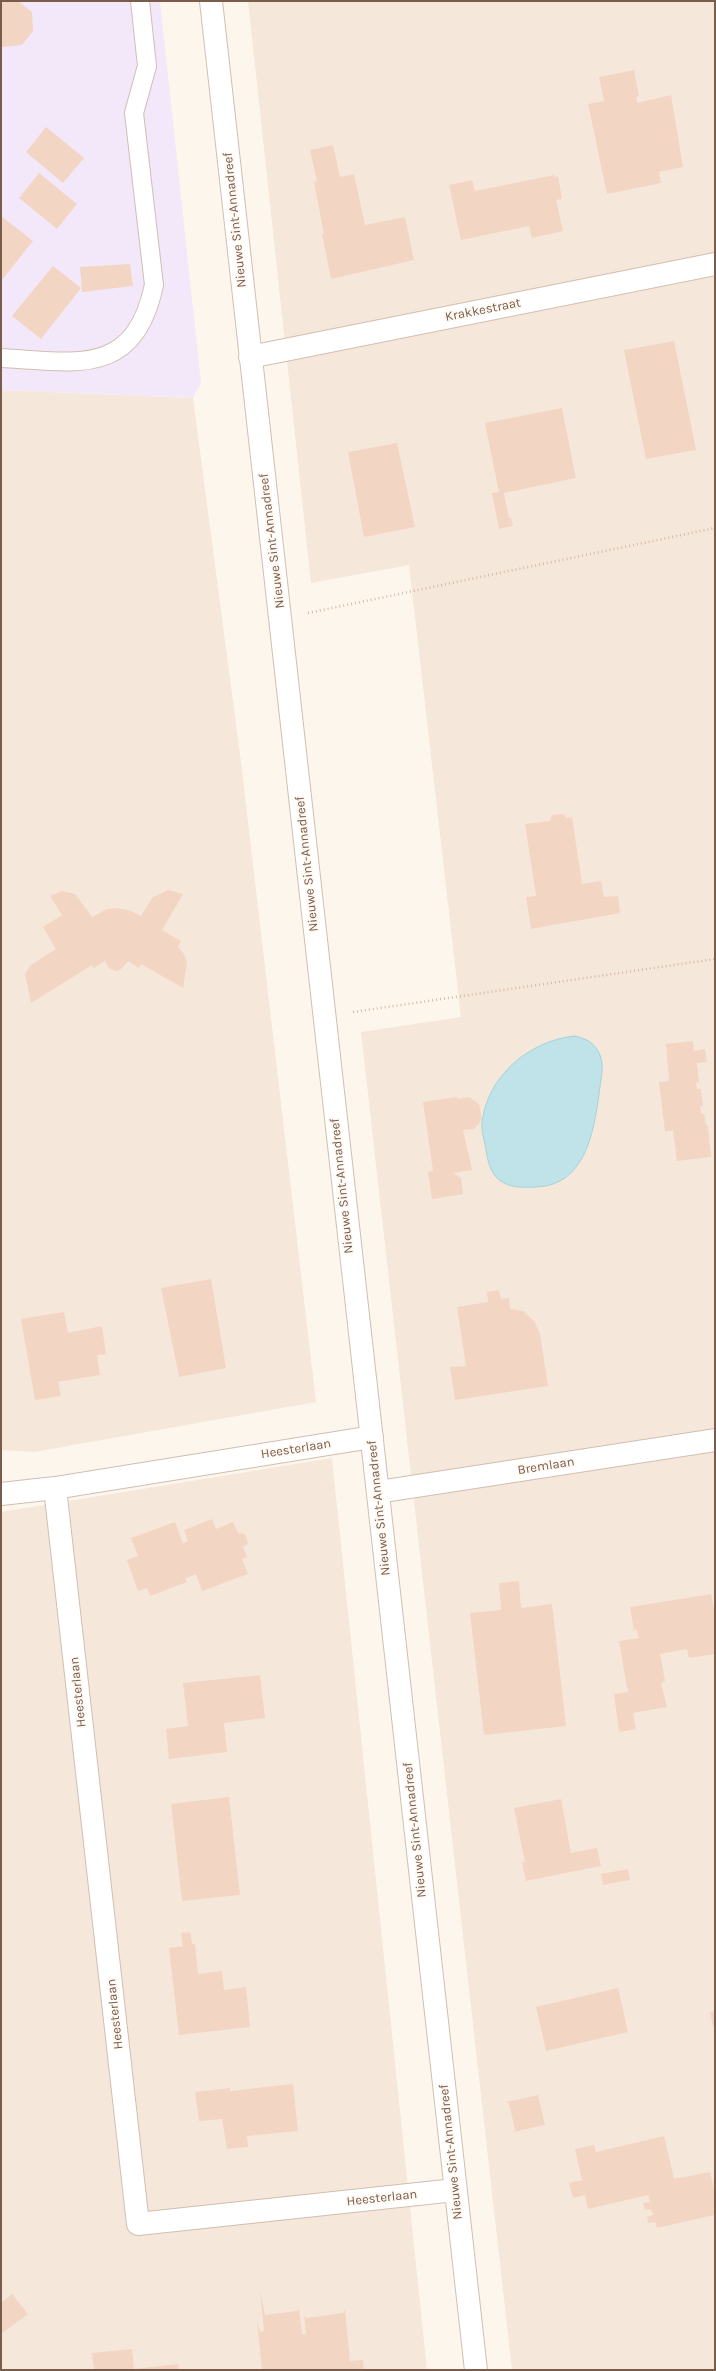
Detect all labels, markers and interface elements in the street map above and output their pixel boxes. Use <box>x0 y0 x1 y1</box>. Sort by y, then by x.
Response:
street label: Nieuwe Sint-Annadreef <box>220 152 250 288</box>
street label: Krakkestraat <box>444 295 522 325</box>
street label: Nieuwe Sint-Annadreef <box>256 473 288 609</box>
street label: Nieuwe Sint-Annadreef <box>292 796 322 932</box>
street label: Nieuwe Sint-Annadreef <box>327 1118 357 1254</box>
street label: Heesterlaan <box>260 1436 332 1462</box>
street label: Nieuwe Sint-Annadreef <box>364 1440 394 1576</box>
street label: Bremlaan <box>516 1454 576 1478</box>
street label: Heesterlaan <box>67 1656 89 1728</box>
street label: Nieuwe Sint-Annadreef <box>400 1762 430 1898</box>
street label: Heesterlaan <box>104 1978 126 2050</box>
street label: Nieuwe Sint-Annadreef <box>436 2084 466 2220</box>
street label: Heesterlaan <box>346 2187 418 2209</box>

